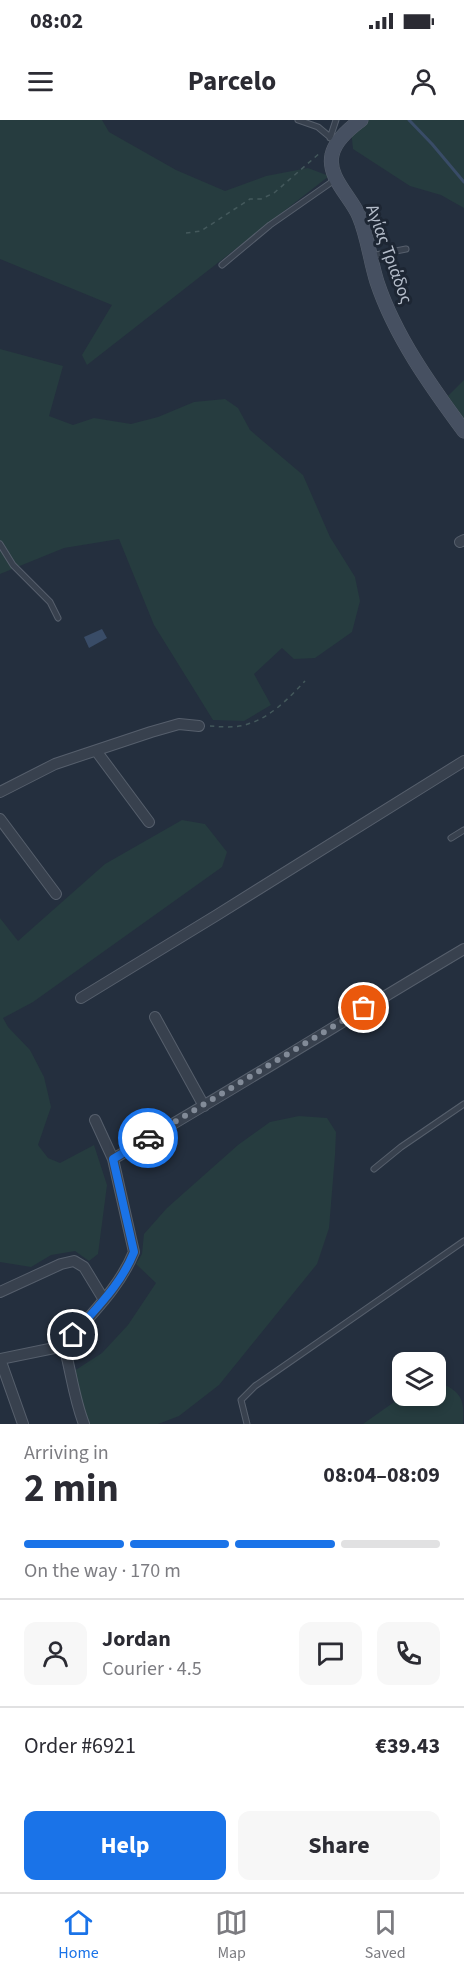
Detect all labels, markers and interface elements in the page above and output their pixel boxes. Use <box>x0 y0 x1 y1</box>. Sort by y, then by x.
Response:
text: 08:02 <box>30 5 83 37</box>
text: Parcelo <box>188 62 276 101</box>
icon: menu <box>24 65 57 98</box>
icon: person <box>407 65 440 98</box>
street label: Αγίας Τριάδος <box>359 201 419 307</box>
pin <box>338 982 389 1033</box>
icon: bag <box>347 991 380 1024</box>
courier <box>118 1108 178 1168</box>
icon: car <box>132 1122 165 1155</box>
pin <box>47 1309 98 1360</box>
icon: home <box>56 1318 89 1351</box>
map controls <box>392 1352 446 1406</box>
button: layers <box>392 1352 446 1406</box>
text: Arriving in <box>24 1439 109 1467</box>
text: 08:04–08:09 <box>323 1459 440 1491</box>
text: 2 min <box>24 1461 119 1517</box>
text: On the way · 170 m <box>24 1557 181 1585</box>
button: person <box>24 1622 87 1685</box>
button: chat <box>299 1622 362 1685</box>
button: phone <box>377 1622 440 1685</box>
text: Jordan <box>102 1623 171 1655</box>
text: Courier · 4.5 <box>102 1655 202 1683</box>
text: Order #6921 <box>24 1730 136 1762</box>
text: €39.43 <box>375 1730 440 1762</box>
button: Help <box>24 1811 226 1880</box>
button: Share <box>238 1811 440 1880</box>
tab: Home <box>58 1906 99 1964</box>
tab: Map <box>215 1906 248 1964</box>
tab: Saved <box>365 1906 406 1964</box>

